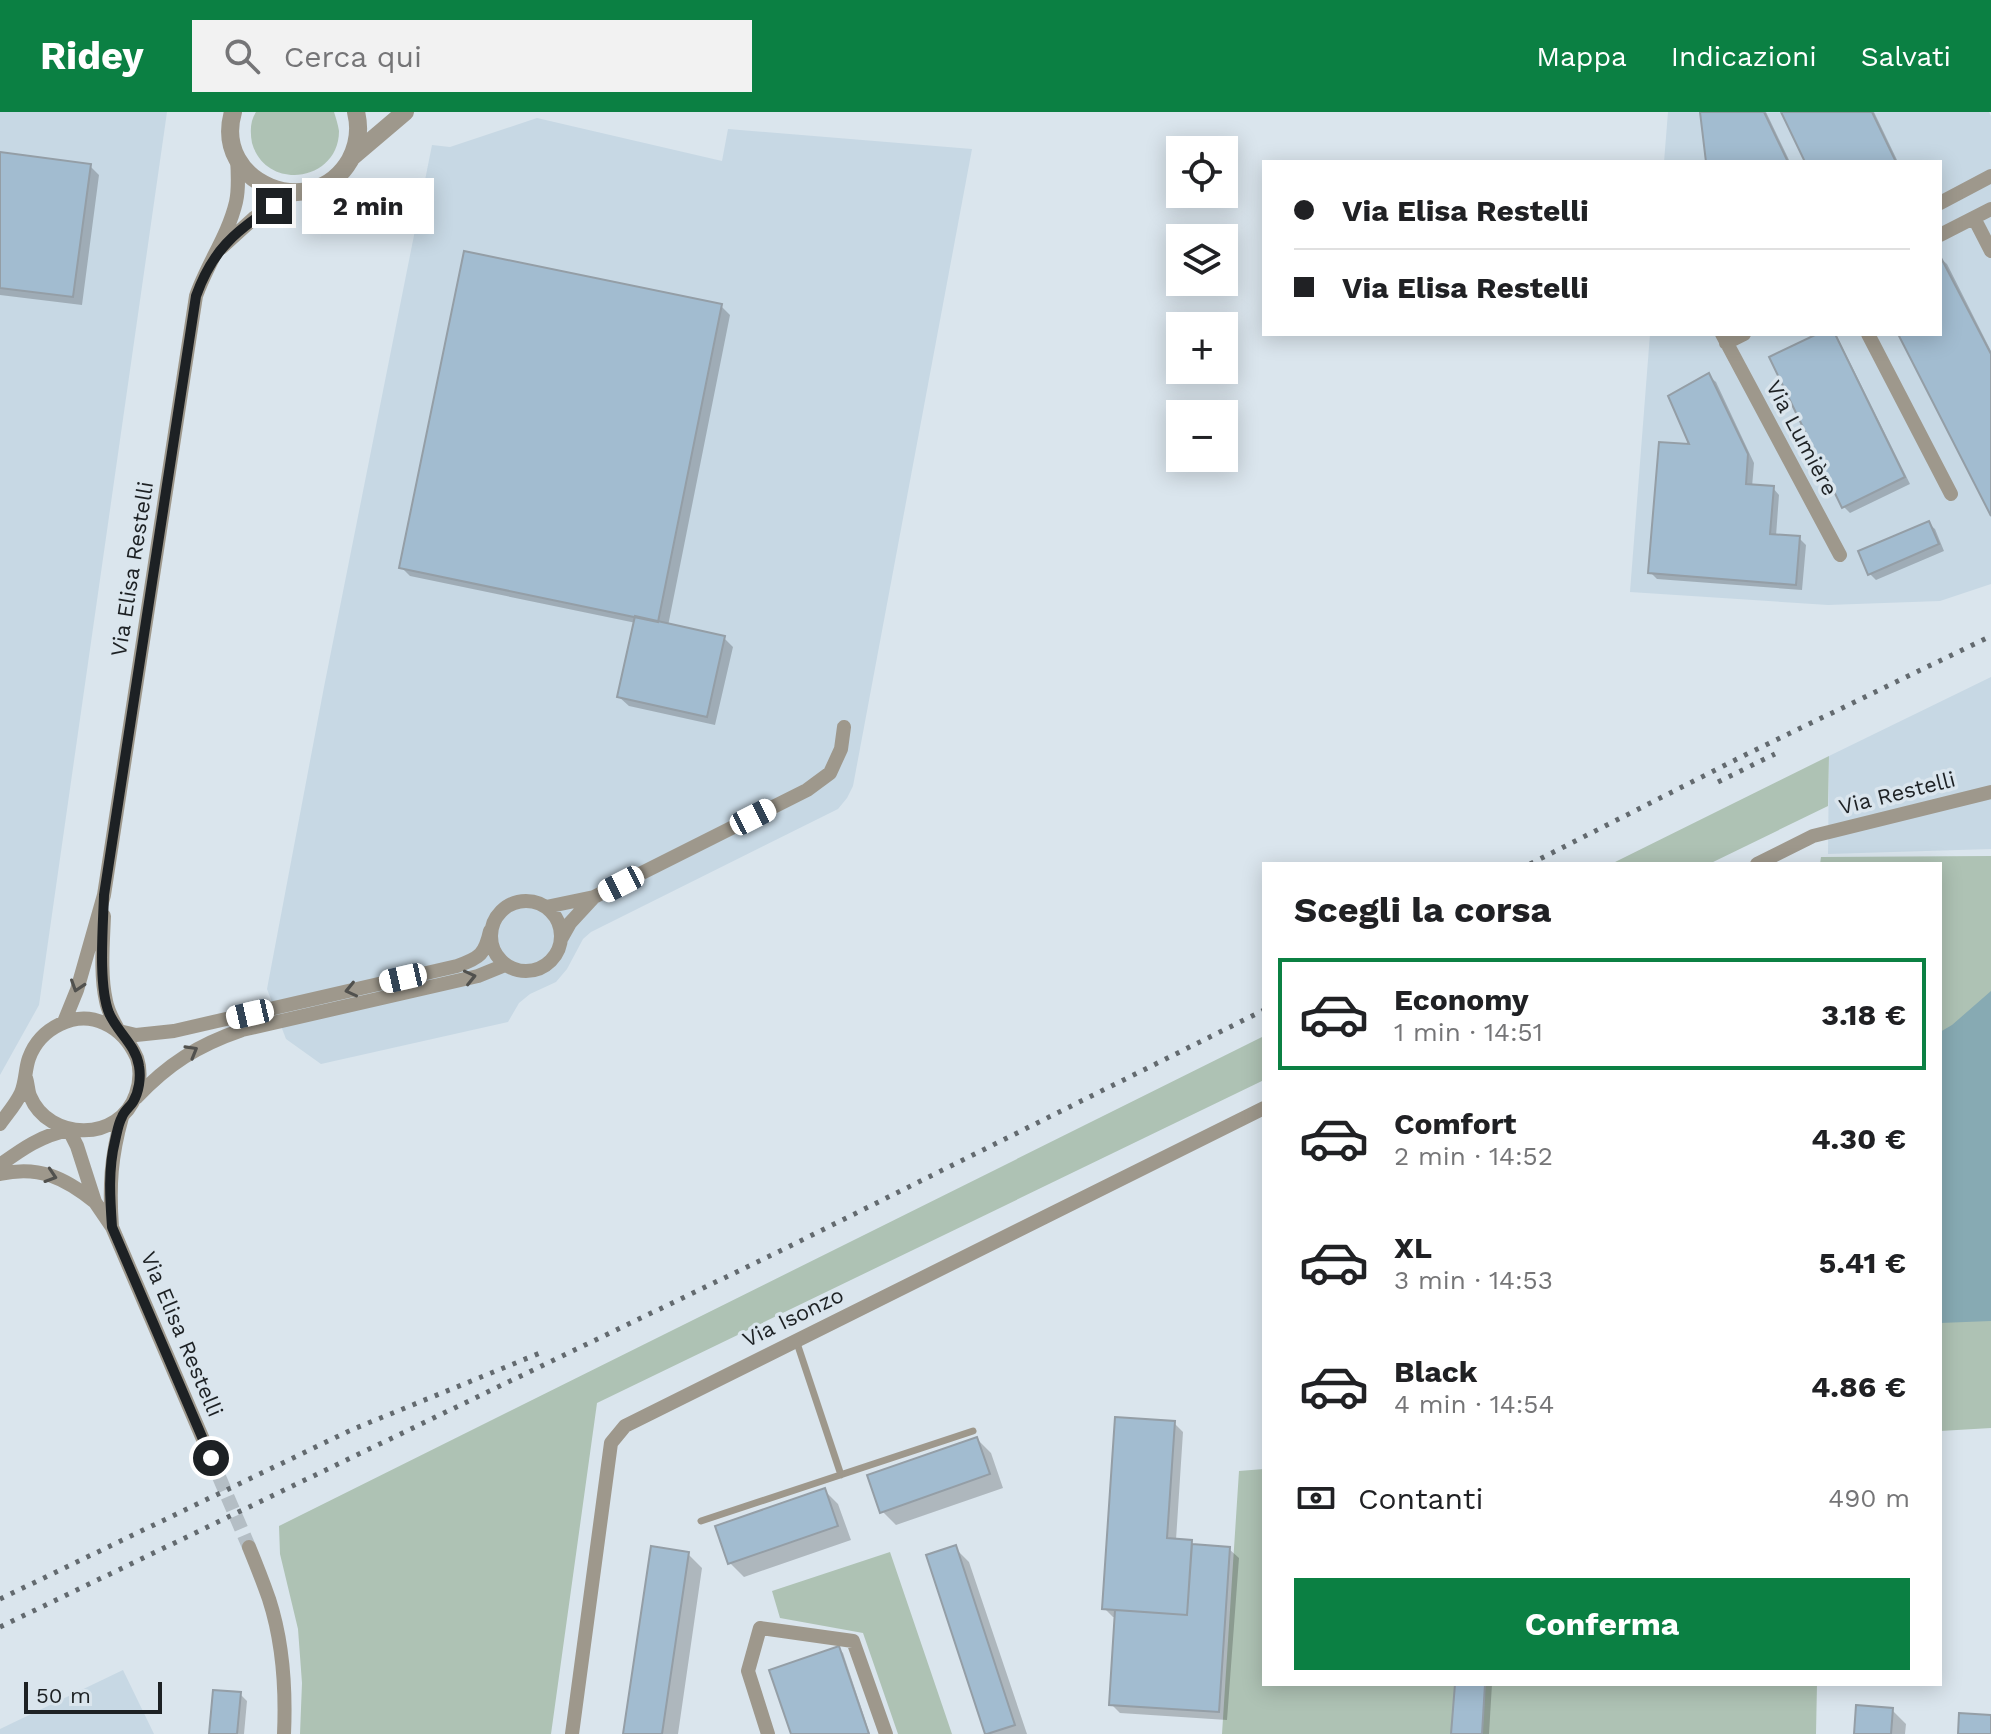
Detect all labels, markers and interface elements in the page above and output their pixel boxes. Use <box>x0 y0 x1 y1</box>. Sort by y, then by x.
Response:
search box <box>192 20 752 92</box>
text: Ridey <box>40 34 144 78</box>
icon: search <box>220 34 264 78</box>
text: Cerca qui <box>284 39 422 74</box>
text: Mappa <box>1536 40 1627 73</box>
text: Indicazioni <box>1671 40 1817 73</box>
text: Salvati <box>1861 40 1951 73</box>
map controls <box>1166 136 1238 472</box>
button: locate <box>1166 136 1238 208</box>
callout: 2 min <box>302 178 434 234</box>
route end <box>256 188 292 224</box>
text: 2 min <box>332 191 404 221</box>
text: Via Elisa Restelli <box>1342 193 1589 228</box>
button: layers <box>1166 224 1238 296</box>
text: Via Elisa Restelli <box>1342 270 1589 305</box>
button: + <box>1166 312 1238 384</box>
street label: Via Lumière <box>1761 376 1843 500</box>
button: − <box>1166 400 1238 472</box>
street label: Via Elisa Restelli <box>106 480 158 658</box>
street label: Via Restelli <box>1836 766 1958 820</box>
car <box>726 795 780 839</box>
car <box>594 862 648 906</box>
text: Scegli la corsa <box>1294 889 1551 931</box>
car <box>377 961 429 995</box>
one-way arrow <box>462 969 476 986</box>
one-way arrow <box>71 978 87 992</box>
icon: car <box>1298 978 1370 1050</box>
one-way arrow <box>344 981 358 998</box>
text: Economy <box>1394 982 1529 1017</box>
car <box>224 997 276 1031</box>
text: 3.18 € <box>1821 997 1906 1032</box>
text: 1 min · 14:51 <box>1394 1017 1543 1047</box>
one-way arrow <box>184 1045 198 1061</box>
icon: car <box>1298 1102 1370 1174</box>
text: Comfort <box>1394 1106 1516 1141</box>
text: 4.30 € <box>1811 1121 1906 1156</box>
text: 2 min · 14:52 <box>1394 1141 1553 1171</box>
one-way arrow <box>43 1167 57 1183</box>
icon: car <box>1298 1226 1370 1298</box>
text: XL <box>1394 1230 1432 1265</box>
text: 5.41 € <box>1819 1245 1906 1280</box>
street label: Via Elisa Restelli <box>136 1248 228 1420</box>
text: 3 min · 14:53 <box>1394 1265 1553 1295</box>
street label: Via Isonzo <box>739 1282 847 1352</box>
icon: car <box>1298 1350 1370 1422</box>
text: Black <box>1394 1354 1478 1389</box>
text: 4.86 € <box>1811 1369 1906 1404</box>
text: 4 min · 14:54 <box>1394 1389 1554 1419</box>
route start <box>193 1440 229 1476</box>
icon: cash <box>1294 1476 1338 1520</box>
text: Contanti <box>1358 1481 1483 1516</box>
text: 490 m <box>1828 1483 1910 1513</box>
button: Conferma <box>1294 1578 1910 1670</box>
scale bar <box>24 1678 162 1714</box>
text: 50 m <box>36 1683 91 1708</box>

